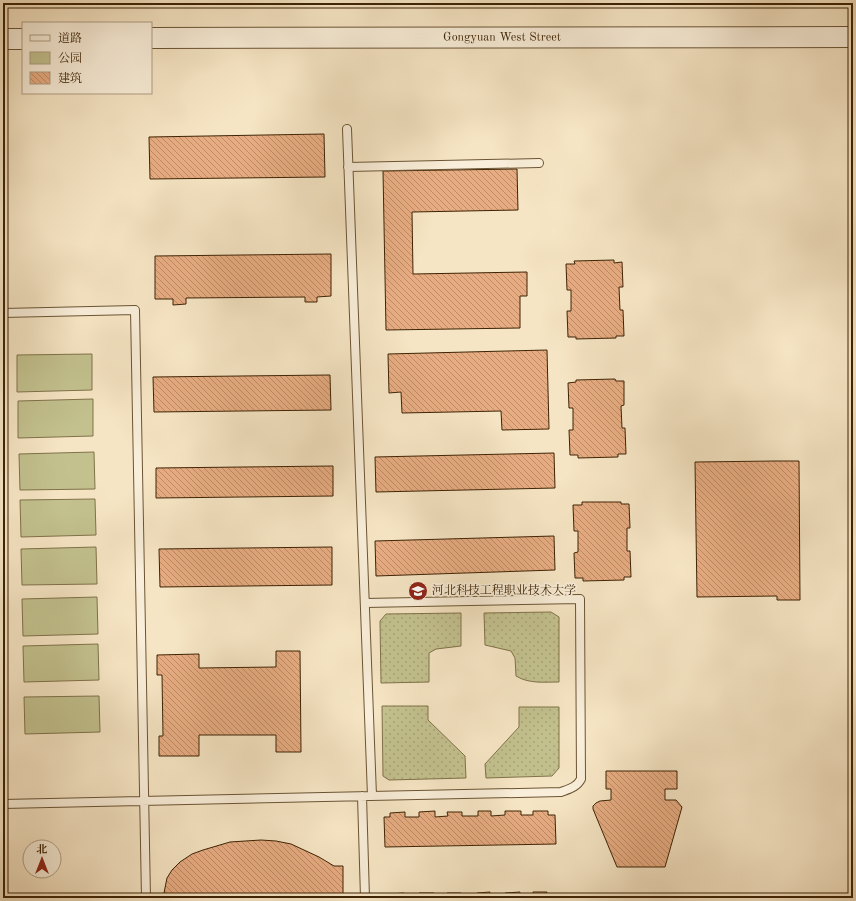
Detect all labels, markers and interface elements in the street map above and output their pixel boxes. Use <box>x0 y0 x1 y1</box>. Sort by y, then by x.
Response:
legend <box>22 22 152 94</box>
text: 道路 <box>58 31 82 45</box>
street label: Gongyuan West Street <box>443 31 561 44</box>
text: 公园 <box>58 52 82 65</box>
text: 建筑 <box>58 71 82 85</box>
school or university icon: 河北科技工程职业技术大学 <box>407 580 429 602</box>
place label: 河北科技工程职业技术大学 <box>432 583 576 597</box>
north arrow <box>22 839 62 879</box>
text: 北 <box>37 844 48 856</box>

